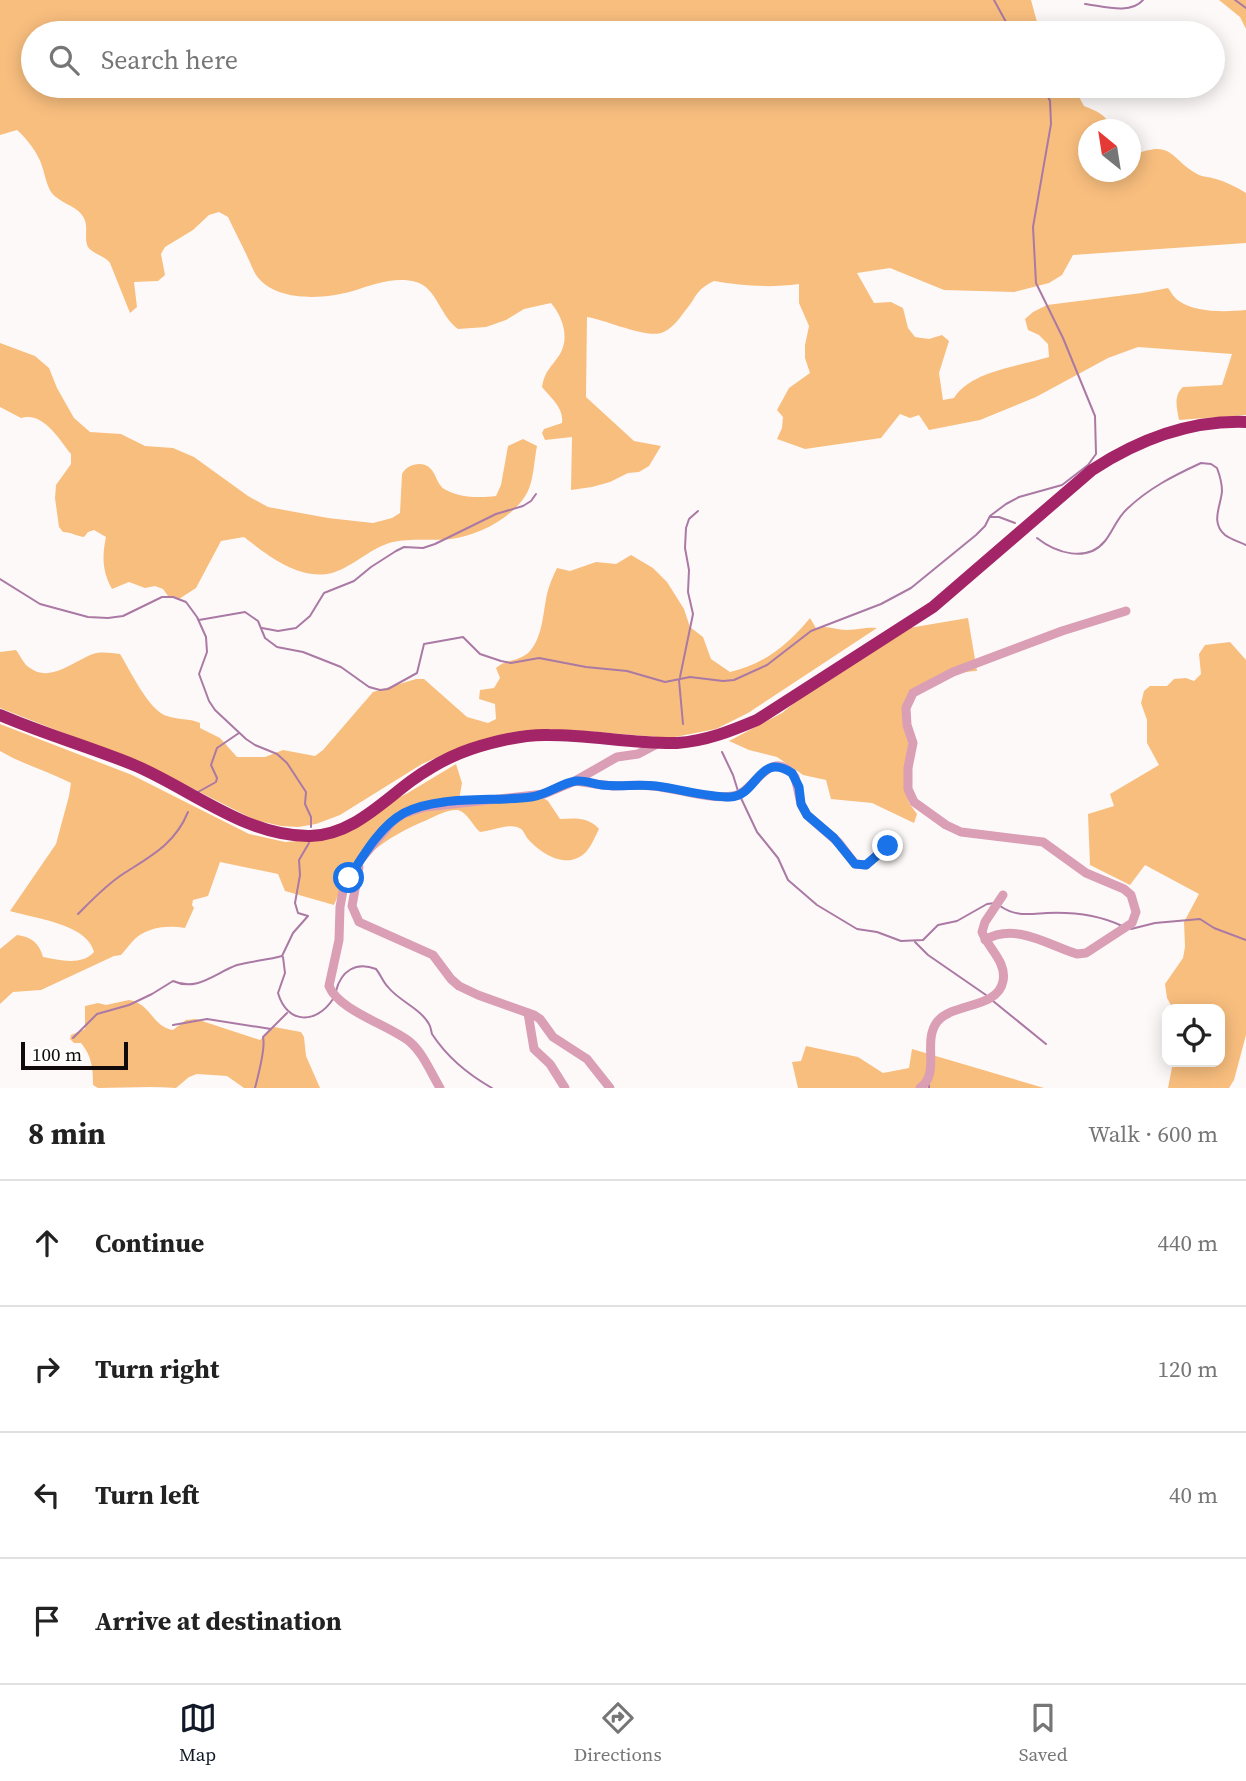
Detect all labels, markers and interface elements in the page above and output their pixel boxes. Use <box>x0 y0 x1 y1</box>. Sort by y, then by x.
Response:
search box <box>21 21 1225 98</box>
icon: search <box>45 41 83 79</box>
text: Search here <box>101 42 238 78</box>
north arrow <box>1078 119 1141 182</box>
route end <box>872 830 903 861</box>
route start <box>333 862 364 893</box>
map controls <box>1162 1004 1225 1067</box>
button: locate <box>1162 1004 1225 1067</box>
scale bar <box>21 1039 128 1071</box>
text: 100 m <box>32 1041 82 1067</box>
text: 8 min <box>28 1113 106 1154</box>
text: Walk · 600 m <box>1088 1118 1218 1150</box>
icon: ahead <box>28 1224 66 1262</box>
text: Continue <box>95 1225 204 1261</box>
text: 440 m <box>1157 1227 1218 1259</box>
icon: right <box>28 1350 66 1388</box>
text: Turn right <box>95 1351 219 1387</box>
text: 120 m <box>1157 1353 1218 1385</box>
icon: left <box>28 1476 66 1514</box>
text: Turn left <box>95 1477 199 1513</box>
text: 40 m <box>1169 1479 1218 1511</box>
icon: arrive <box>28 1602 66 1640</box>
text: Arrive at destination <box>95 1603 342 1639</box>
tab: Map <box>179 1699 217 1767</box>
tab: Directions <box>574 1699 662 1767</box>
tab: Saved <box>1019 1699 1067 1767</box>

